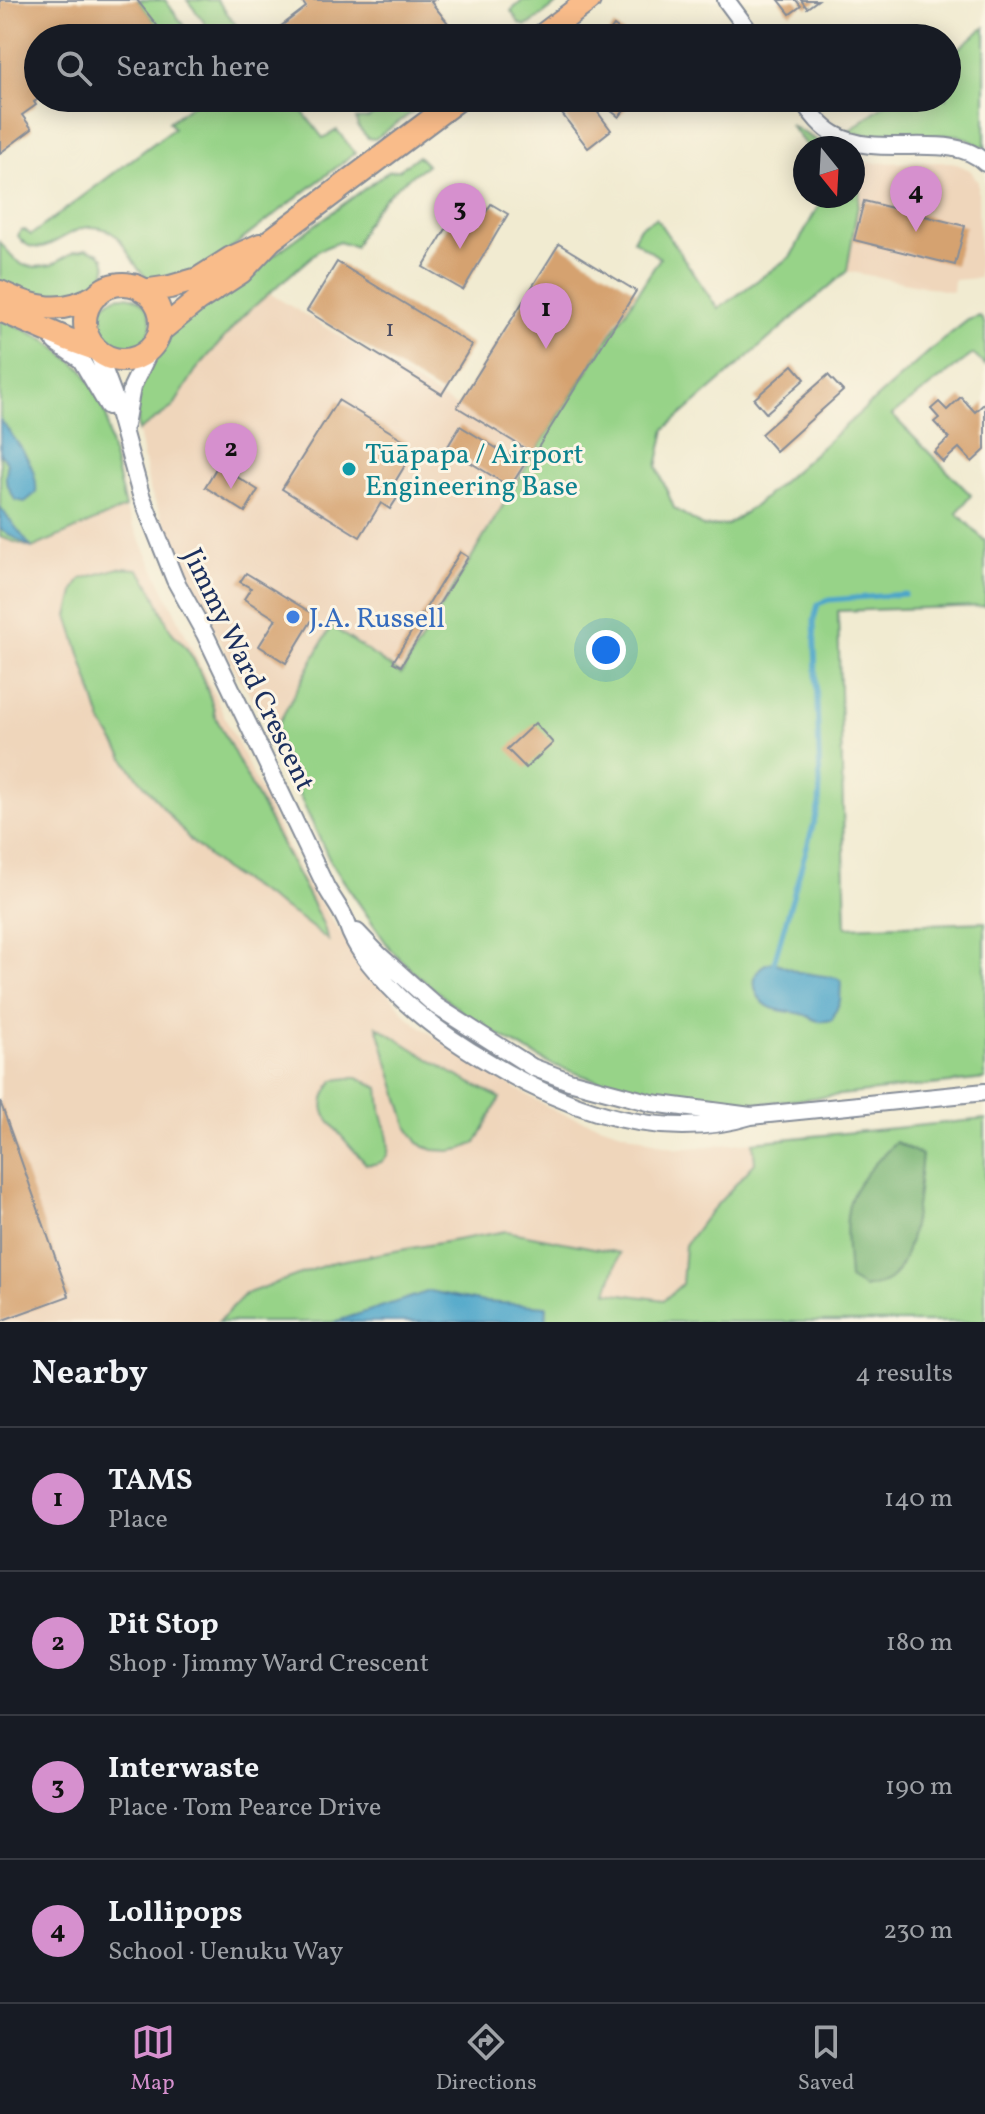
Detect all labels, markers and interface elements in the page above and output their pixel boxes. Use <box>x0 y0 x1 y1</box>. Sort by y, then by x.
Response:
search box <box>24 24 961 112</box>
icon: search <box>52 46 96 90</box>
text: Search here <box>116 47 270 89</box>
north arrow <box>793 136 865 208</box>
pin: 4 <box>890 166 942 232</box>
pin: 3 <box>434 183 486 249</box>
pin: 1 <box>520 283 572 349</box>
house number: 1 <box>385 313 395 347</box>
pin: 2 <box>205 423 257 489</box>
place label: Tūāpapa / Airport Engineering Base <box>365 436 584 507</box>
marker: Tūāpapa / Airport Engineering Base <box>340 460 358 478</box>
street label: Jimmy Ward Crescent <box>172 542 324 798</box>
place label: J.A. Russell <box>309 600 445 639</box>
marker: J.A. Russell <box>284 608 302 626</box>
your location <box>586 630 626 670</box>
text: Nearby <box>32 1351 148 1398</box>
text: 4 results <box>855 1356 953 1392</box>
text: TAMS <box>108 1460 193 1502</box>
text: 1 <box>53 1481 63 1517</box>
text: 140 m <box>884 1481 953 1517</box>
text: Place <box>108 1502 168 1538</box>
text: Pit Stop <box>108 1604 219 1646</box>
text: 2 <box>51 1625 65 1661</box>
text: 180 m <box>886 1625 953 1661</box>
text: Shop · Jimmy Ward Crescent <box>108 1646 429 1682</box>
text: Interwaste <box>108 1748 259 1790</box>
text: 3 <box>51 1769 65 1805</box>
text: 190 m <box>885 1769 953 1805</box>
text: Place · Tom Pearce Drive <box>108 1790 381 1826</box>
text: Lollipops <box>108 1892 243 1934</box>
text: 4 <box>50 1913 66 1949</box>
text: 230 m <box>883 1913 953 1949</box>
text: School · Uenuku Way <box>108 1934 343 1970</box>
tab: Map <box>131 2020 175 2099</box>
tab: Directions <box>436 2020 537 2099</box>
tab: Saved <box>798 2020 854 2099</box>

